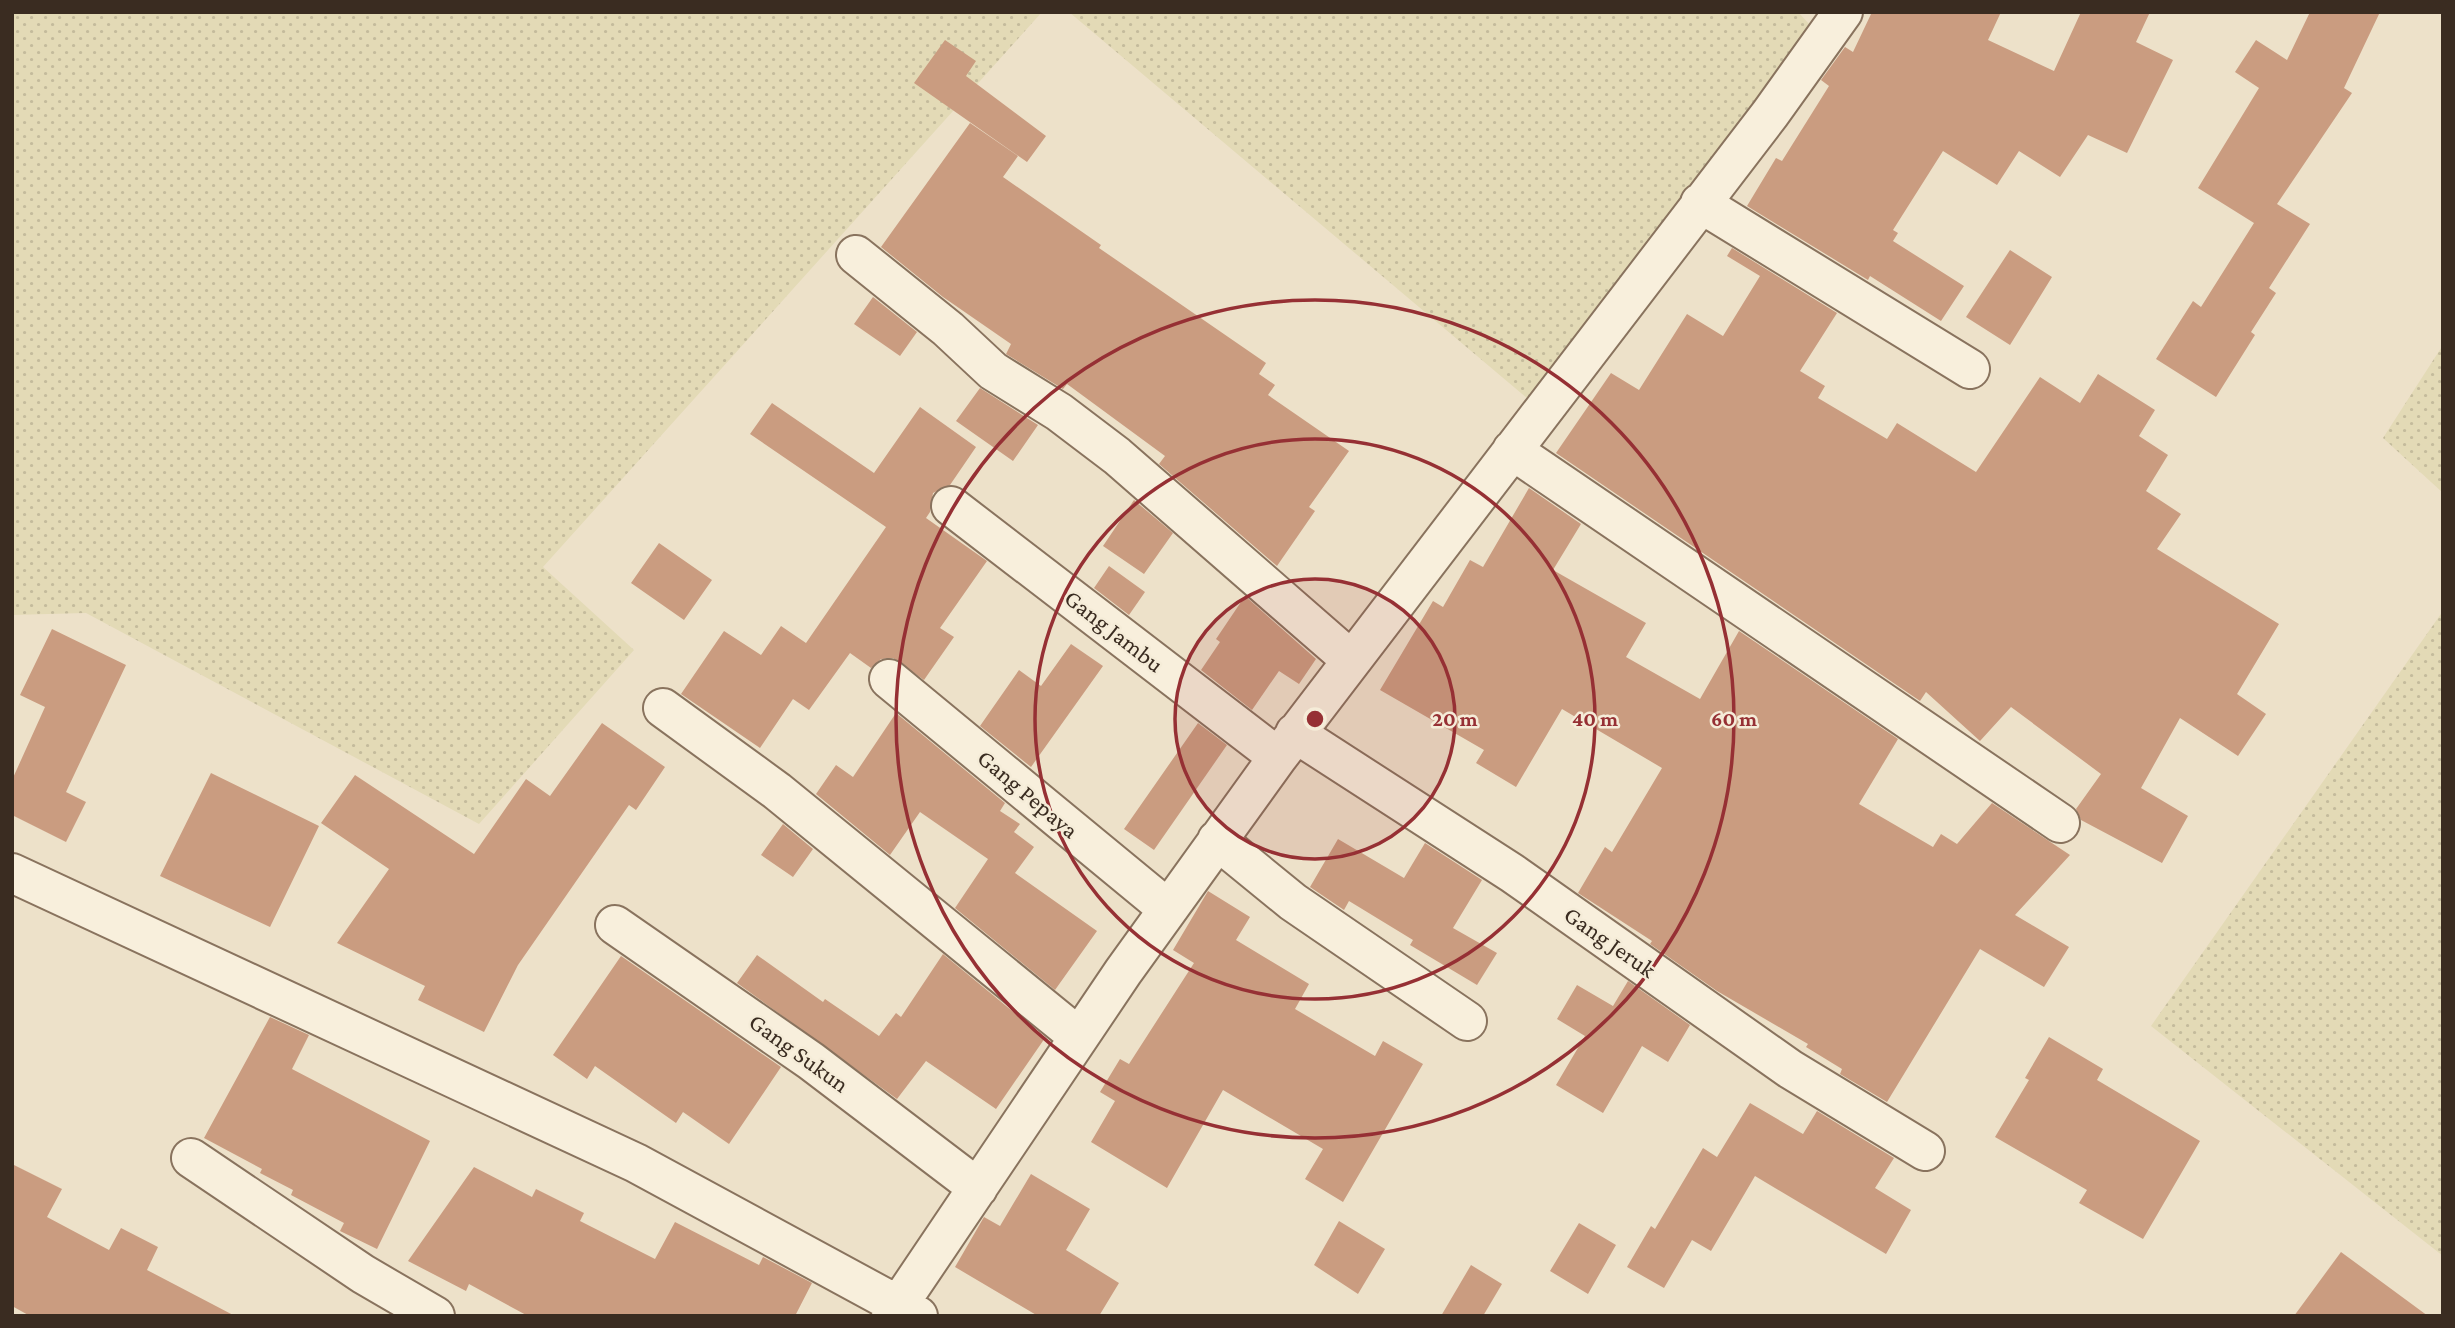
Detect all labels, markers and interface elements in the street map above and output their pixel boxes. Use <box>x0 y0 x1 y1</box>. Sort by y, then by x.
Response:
street label: Gang Jambu <box>1060 584 1169 678</box>
centre of rings <box>1303 707 1327 731</box>
text: 20 m <box>1432 707 1478 731</box>
text: 40 m <box>1572 707 1618 731</box>
text: 60 m <box>1711 707 1757 731</box>
street label: Gang Pepaya <box>973 744 1084 843</box>
street label: Gang Jeruk <box>1559 900 1662 983</box>
street label: Gang Sukun <box>744 1008 854 1098</box>

